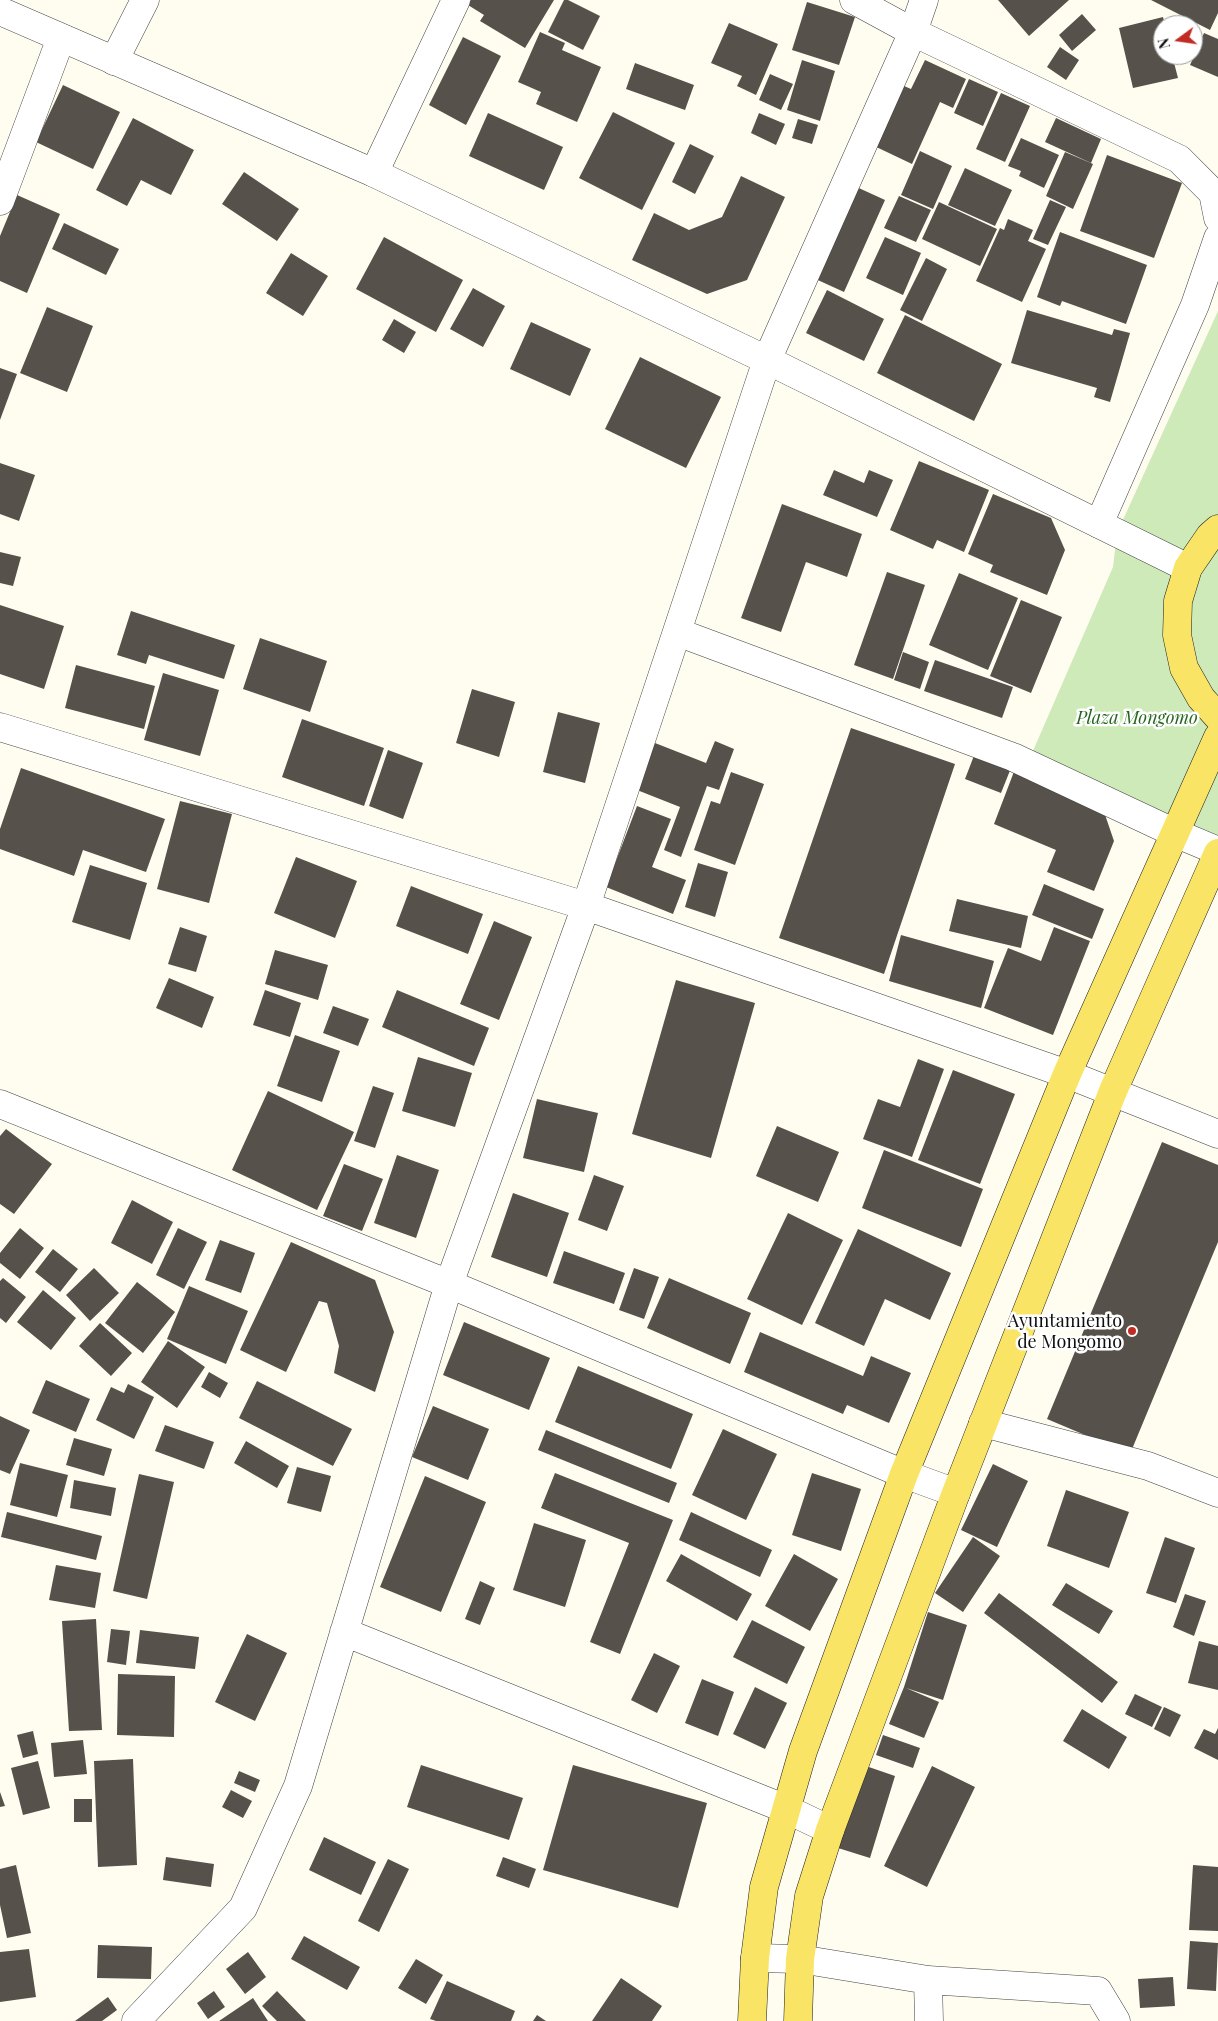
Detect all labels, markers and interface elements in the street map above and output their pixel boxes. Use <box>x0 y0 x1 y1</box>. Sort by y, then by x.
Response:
north arrow <box>1153 15 1203 65</box>
text: N <box>1153 36 1174 51</box>
park label: Plaza Mongomo <box>1076 707 1198 729</box>
place label: Ayuntamiento de Mongomo <box>1008 1310 1122 1352</box>
marker: Ayuntamiento de Mongomo <box>1126 1325 1138 1337</box>

